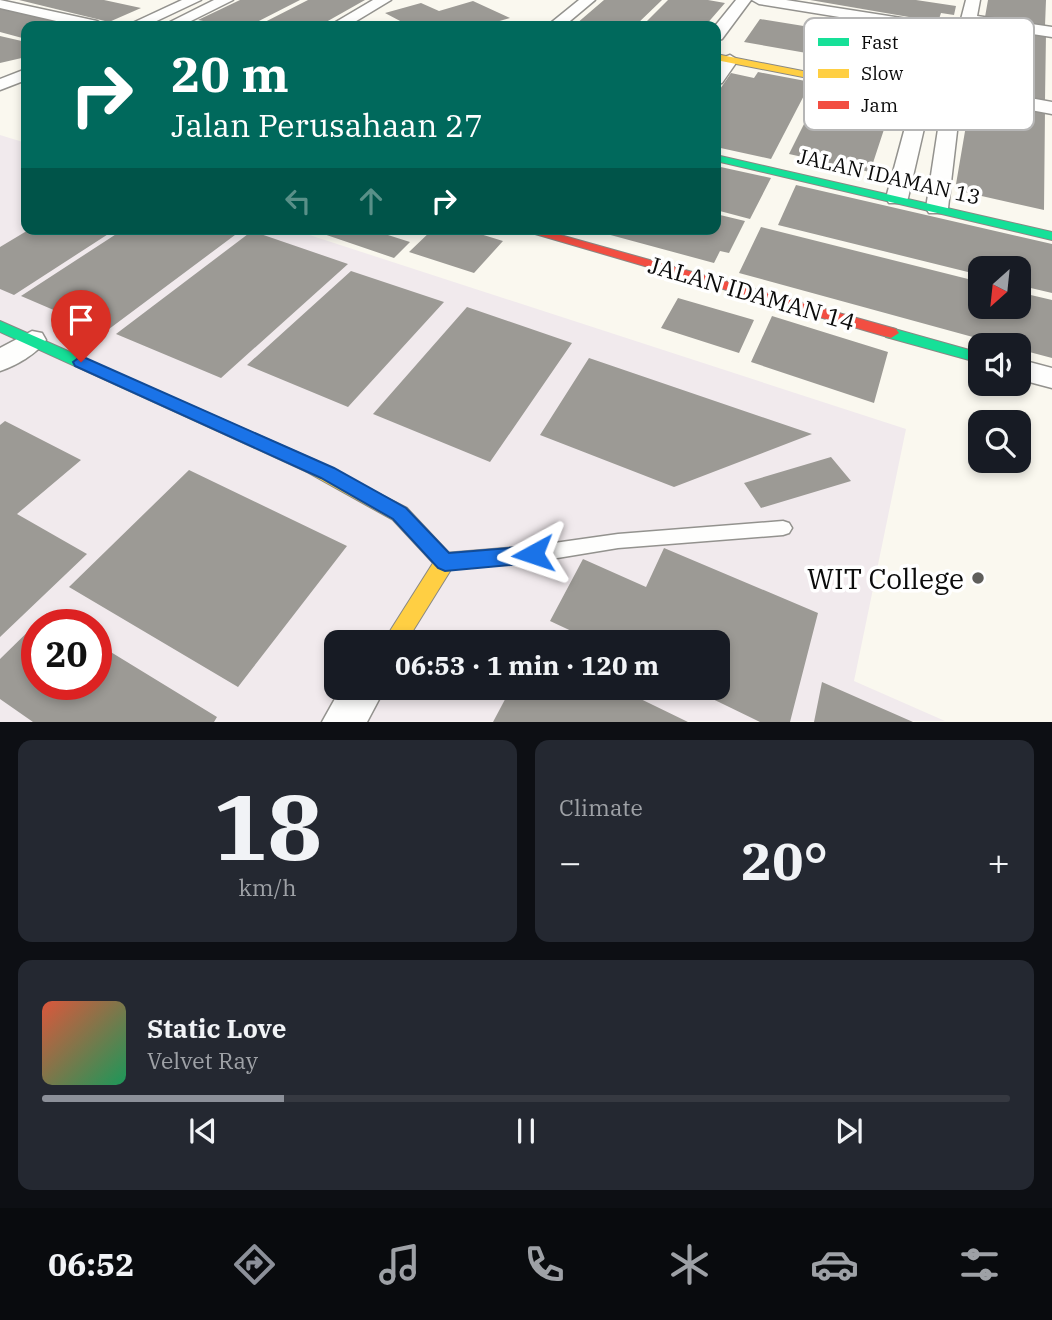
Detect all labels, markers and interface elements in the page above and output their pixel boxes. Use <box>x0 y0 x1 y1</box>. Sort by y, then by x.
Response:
legend <box>804 18 1034 130</box>
text: Fast <box>861 30 899 54</box>
text: 20 m <box>171 42 289 105</box>
icon: right <box>56 49 147 140</box>
text: Slow <box>861 61 903 85</box>
text: Jam <box>861 93 898 117</box>
text: Jalan Perusahaan 27 <box>171 104 483 146</box>
street label: JALAN IDAMAN 13 <box>795 141 983 211</box>
icon: left <box>279 182 317 220</box>
icon: ahead <box>352 182 390 220</box>
icon: right <box>425 182 463 220</box>
street label: JALAN IDAMAN 14 <box>645 248 859 338</box>
north arrow <box>968 256 1031 318</box>
map controls <box>968 256 1031 473</box>
pin <box>51 290 111 362</box>
icon: arrive <box>62 301 100 339</box>
button: sound <box>968 333 1031 396</box>
button: search <box>968 410 1031 473</box>
position arrow <box>496 517 570 591</box>
place label: WIT College <box>807 560 964 597</box>
marker: WIT College <box>970 570 986 586</box>
speed limit sign: 20 <box>21 609 112 700</box>
text: 06:53 · 1 min · 120 m <box>395 648 659 682</box>
text: 18 <box>213 767 322 885</box>
text: Climate <box>559 792 643 822</box>
text: 20° <box>741 827 828 894</box>
text: − <box>559 837 582 886</box>
text: + <box>987 837 1010 886</box>
text: km/h <box>238 872 297 902</box>
text: Static Love <box>147 1011 286 1045</box>
text: Velvet Ray <box>147 1045 258 1075</box>
icon: previous <box>184 1112 222 1150</box>
icon: pause <box>507 1112 545 1150</box>
icon: next <box>830 1112 868 1150</box>
icon: directions <box>230 1240 279 1289</box>
icon: music <box>375 1240 424 1289</box>
icon: phone <box>520 1240 569 1289</box>
icon: climate <box>665 1240 714 1289</box>
icon: car <box>810 1240 859 1289</box>
icon: filters <box>955 1240 1004 1289</box>
text: 06:52 <box>48 1243 134 1285</box>

